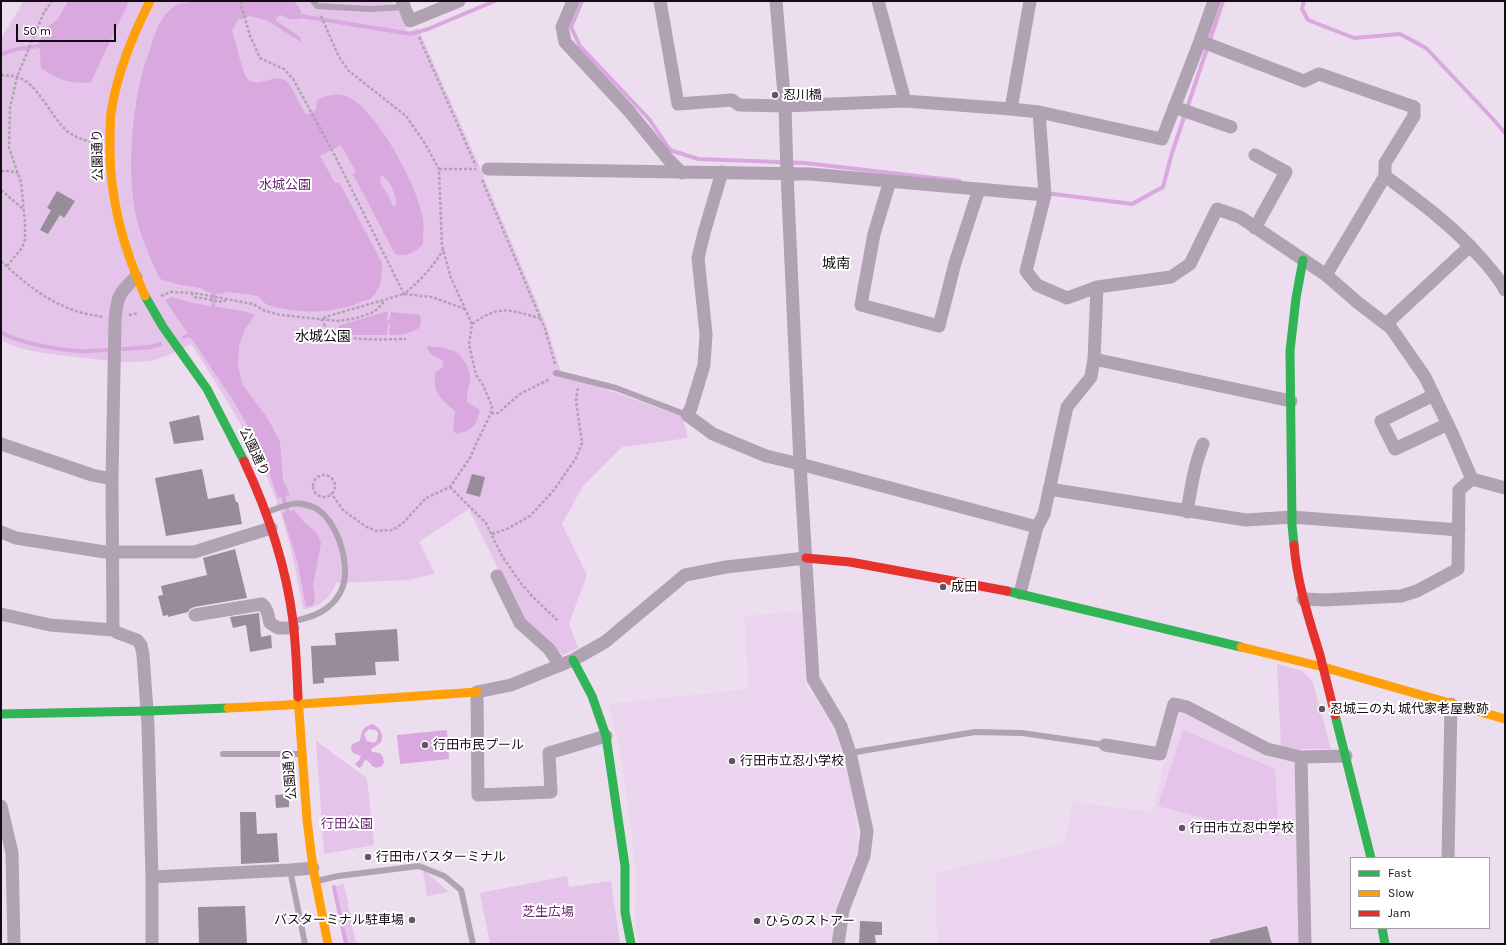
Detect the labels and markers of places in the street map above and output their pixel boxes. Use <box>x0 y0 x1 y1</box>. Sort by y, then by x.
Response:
place label: 忍川橋 <box>783 87 822 103</box>
marker: 忍川橋 <box>770 90 780 100</box>
place label: 成田 <box>951 579 977 595</box>
marker: 成田 <box>938 582 948 592</box>
place label: 忍城三の丸 城代家老屋敷跡 <box>1330 701 1489 717</box>
marker: 忍城三の丸 城代家老屋敷跡 <box>1317 704 1327 714</box>
place label: 行田市民プール <box>433 737 524 753</box>
marker: 行田市民プール <box>420 740 430 750</box>
place label: 行田市立忍小学校 <box>740 753 844 769</box>
marker: 行田市立忍小学校 <box>727 756 737 766</box>
place label: 行田市立忍中学校 <box>1190 820 1294 836</box>
marker: 行田市立忍中学校 <box>1177 823 1187 833</box>
place label: 行田市バスターミナル <box>376 849 506 865</box>
marker: 行田市バスターミナル <box>363 852 373 862</box>
place label: バスターミナル駐車場 <box>274 912 404 928</box>
place label: ひらのストアー <box>765 913 855 929</box>
marker: バスターミナル駐車場 <box>407 915 417 925</box>
marker: ひらのストアー <box>752 916 762 926</box>

